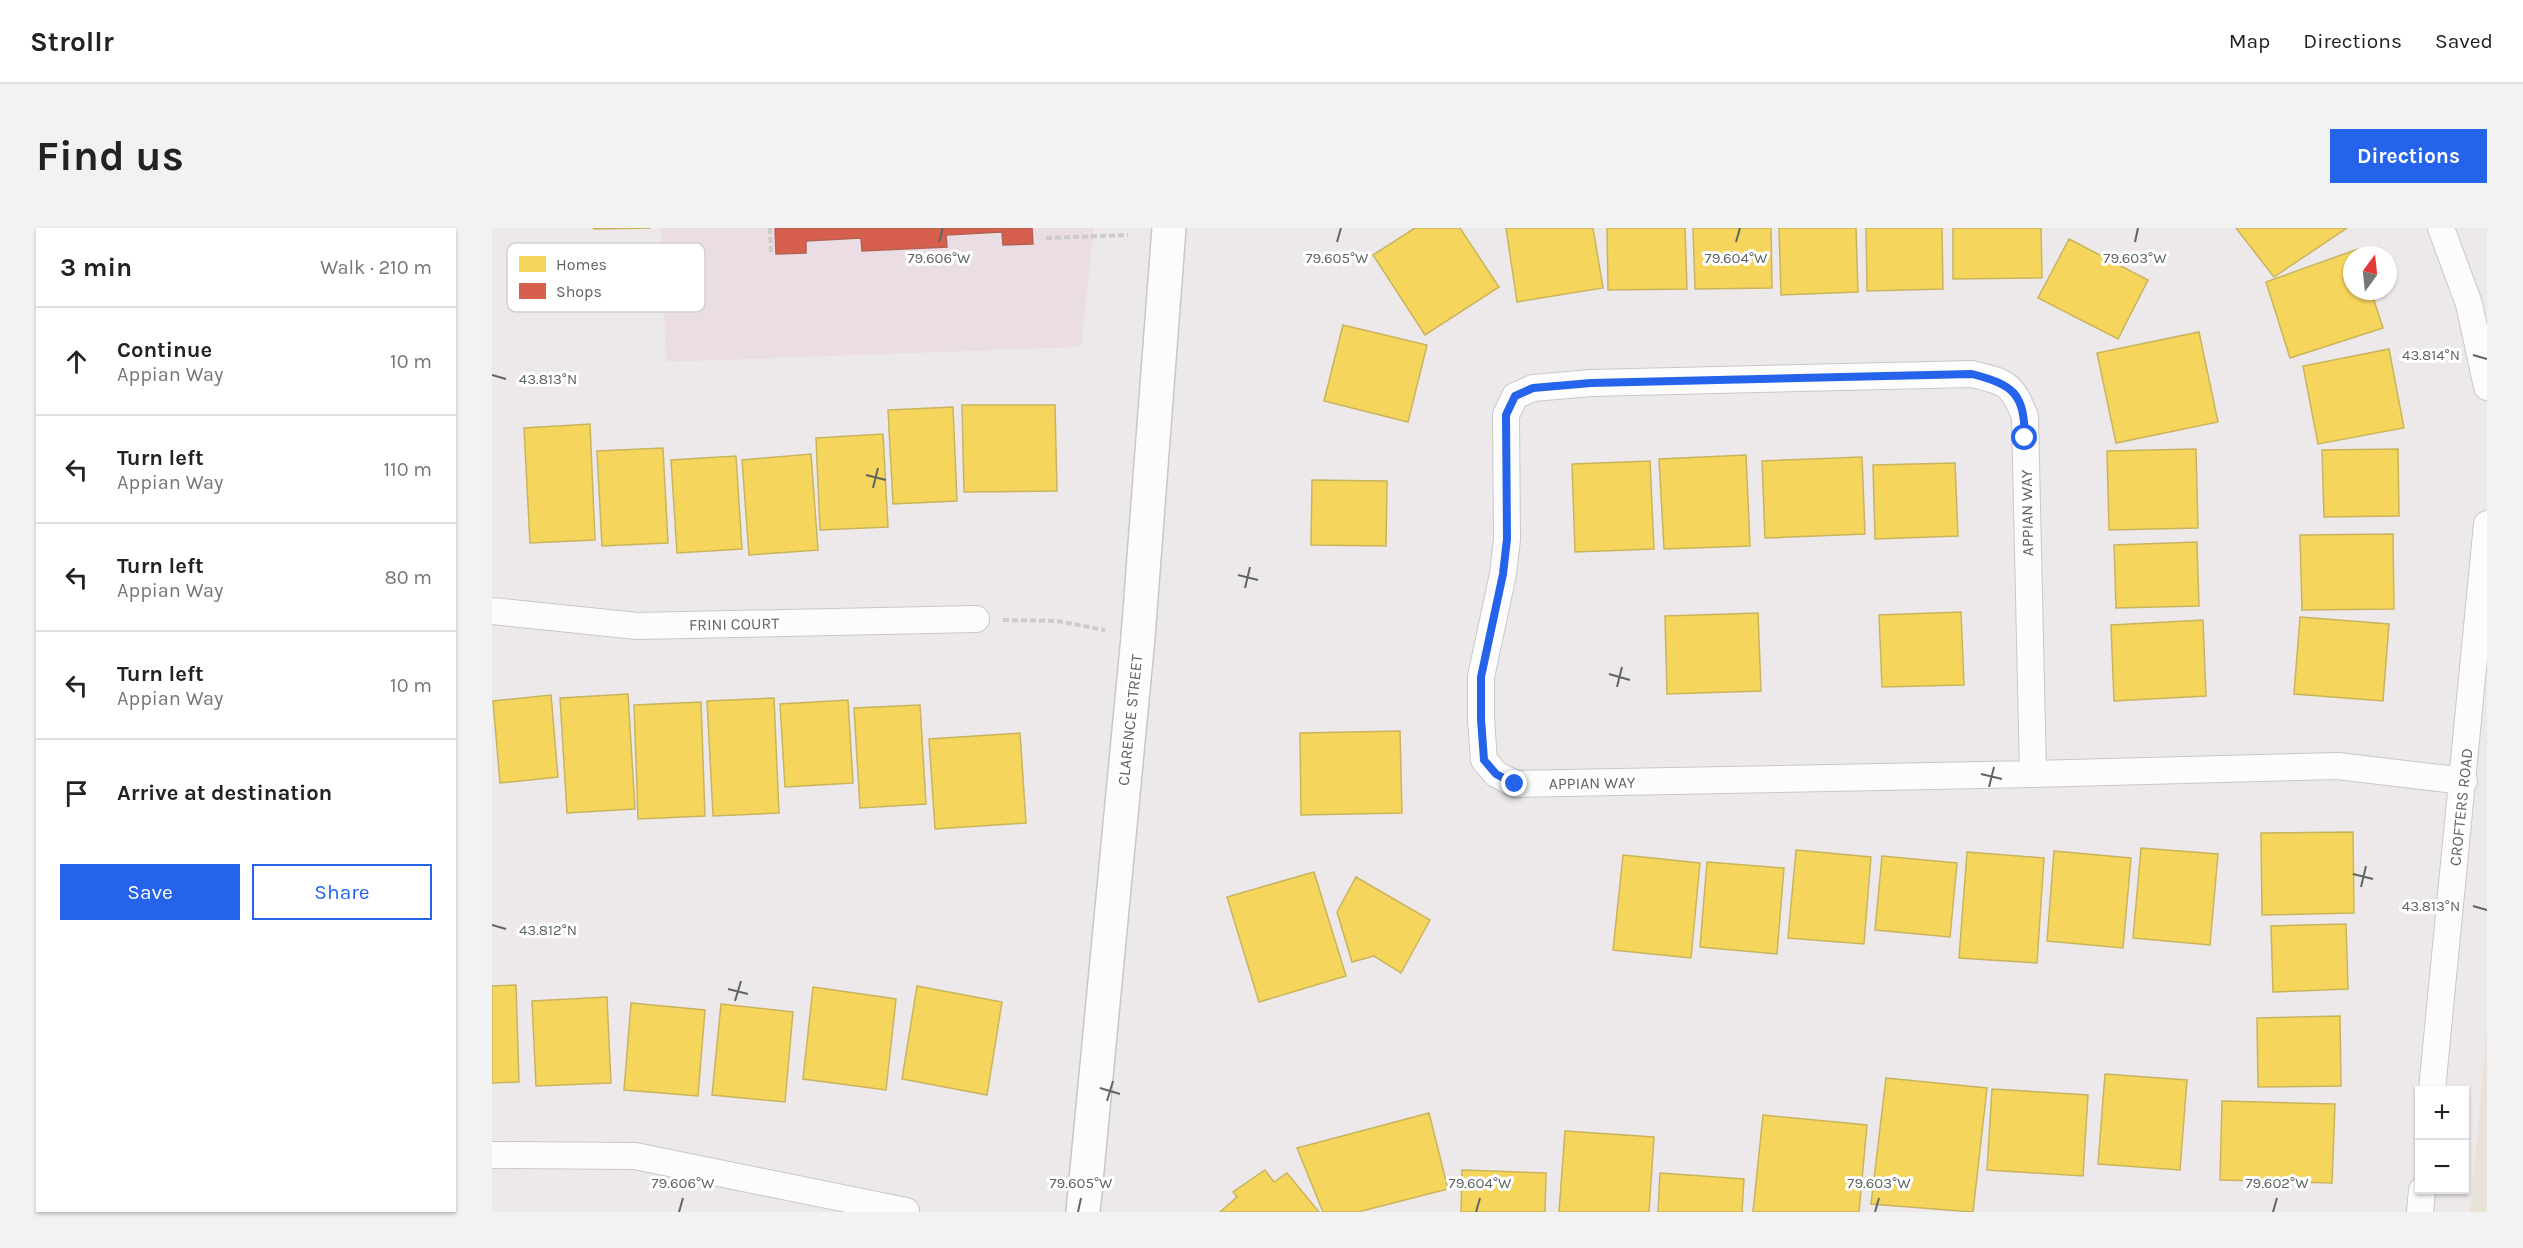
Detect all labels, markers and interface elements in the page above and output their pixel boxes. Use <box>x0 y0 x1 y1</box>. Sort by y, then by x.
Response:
text: Strollr <box>30 25 114 58</box>
text: Map <box>2229 29 2270 53</box>
text: Directions <box>2303 29 2402 53</box>
text: Saved <box>2435 29 2493 53</box>
button: Directions <box>2330 129 2487 183</box>
text: Find us <box>36 131 184 181</box>
legend <box>507 243 705 312</box>
north arrow <box>2343 246 2397 300</box>
text: 79.606°W <box>907 249 971 267</box>
text: 79.605°W <box>1306 249 1369 267</box>
text: 79.604°W <box>1705 249 1768 267</box>
text: 79.603°W <box>2103 249 2167 267</box>
text: 3 min <box>60 252 132 283</box>
text: Homes <box>556 255 607 274</box>
text: Walk · 210 m <box>320 256 432 279</box>
text: Shops <box>556 282 602 301</box>
text: Continue <box>117 337 212 363</box>
icon: ahead <box>60 345 93 378</box>
text: 43.814°N <box>2402 346 2460 364</box>
text: 10 m <box>390 350 432 373</box>
text: Appian Way <box>117 363 223 386</box>
text: 43.813°N <box>519 370 577 388</box>
route start <box>2011 424 2037 450</box>
text: Turn left <box>117 445 204 471</box>
icon: left <box>60 453 93 486</box>
text: 110 m <box>383 458 432 481</box>
street label: APPIAN WAY <box>2017 469 2037 556</box>
text: Appian Way <box>117 471 223 494</box>
text: Turn left <box>117 553 204 579</box>
icon: left <box>60 561 93 594</box>
text: 80 m <box>384 566 432 589</box>
text: Appian Way <box>117 579 223 602</box>
street label: FRINI COURT <box>689 614 779 634</box>
street label: CLARENCE STREET <box>1114 653 1146 787</box>
text: Turn left <box>117 661 204 687</box>
icon: left <box>60 669 93 702</box>
text: 10 m <box>390 674 432 697</box>
text: Appian Way <box>117 687 223 710</box>
street label: CROFTERS ROAD <box>2445 747 2477 867</box>
route end <box>1501 770 1527 796</box>
street label: APPIAN WAY <box>1549 773 1636 793</box>
icon: arrive <box>60 777 93 810</box>
text: Arrive at destination <box>117 780 332 806</box>
button: Save <box>60 864 240 920</box>
button: Share <box>252 864 432 920</box>
text: 43.813°N <box>2402 897 2460 915</box>
text: 43.812°N <box>519 921 577 939</box>
map controls <box>2415 1086 2469 1194</box>
button: + <box>2415 1086 2469 1140</box>
button: − <box>2415 1140 2469 1194</box>
text: 79.606°W <box>651 1174 715 1192</box>
text: 79.605°W <box>1050 1174 1113 1192</box>
text: 79.604°W <box>1449 1174 1512 1192</box>
text: 79.603°W <box>1847 1174 1911 1192</box>
text: 79.602°W <box>2245 1174 2309 1192</box>

